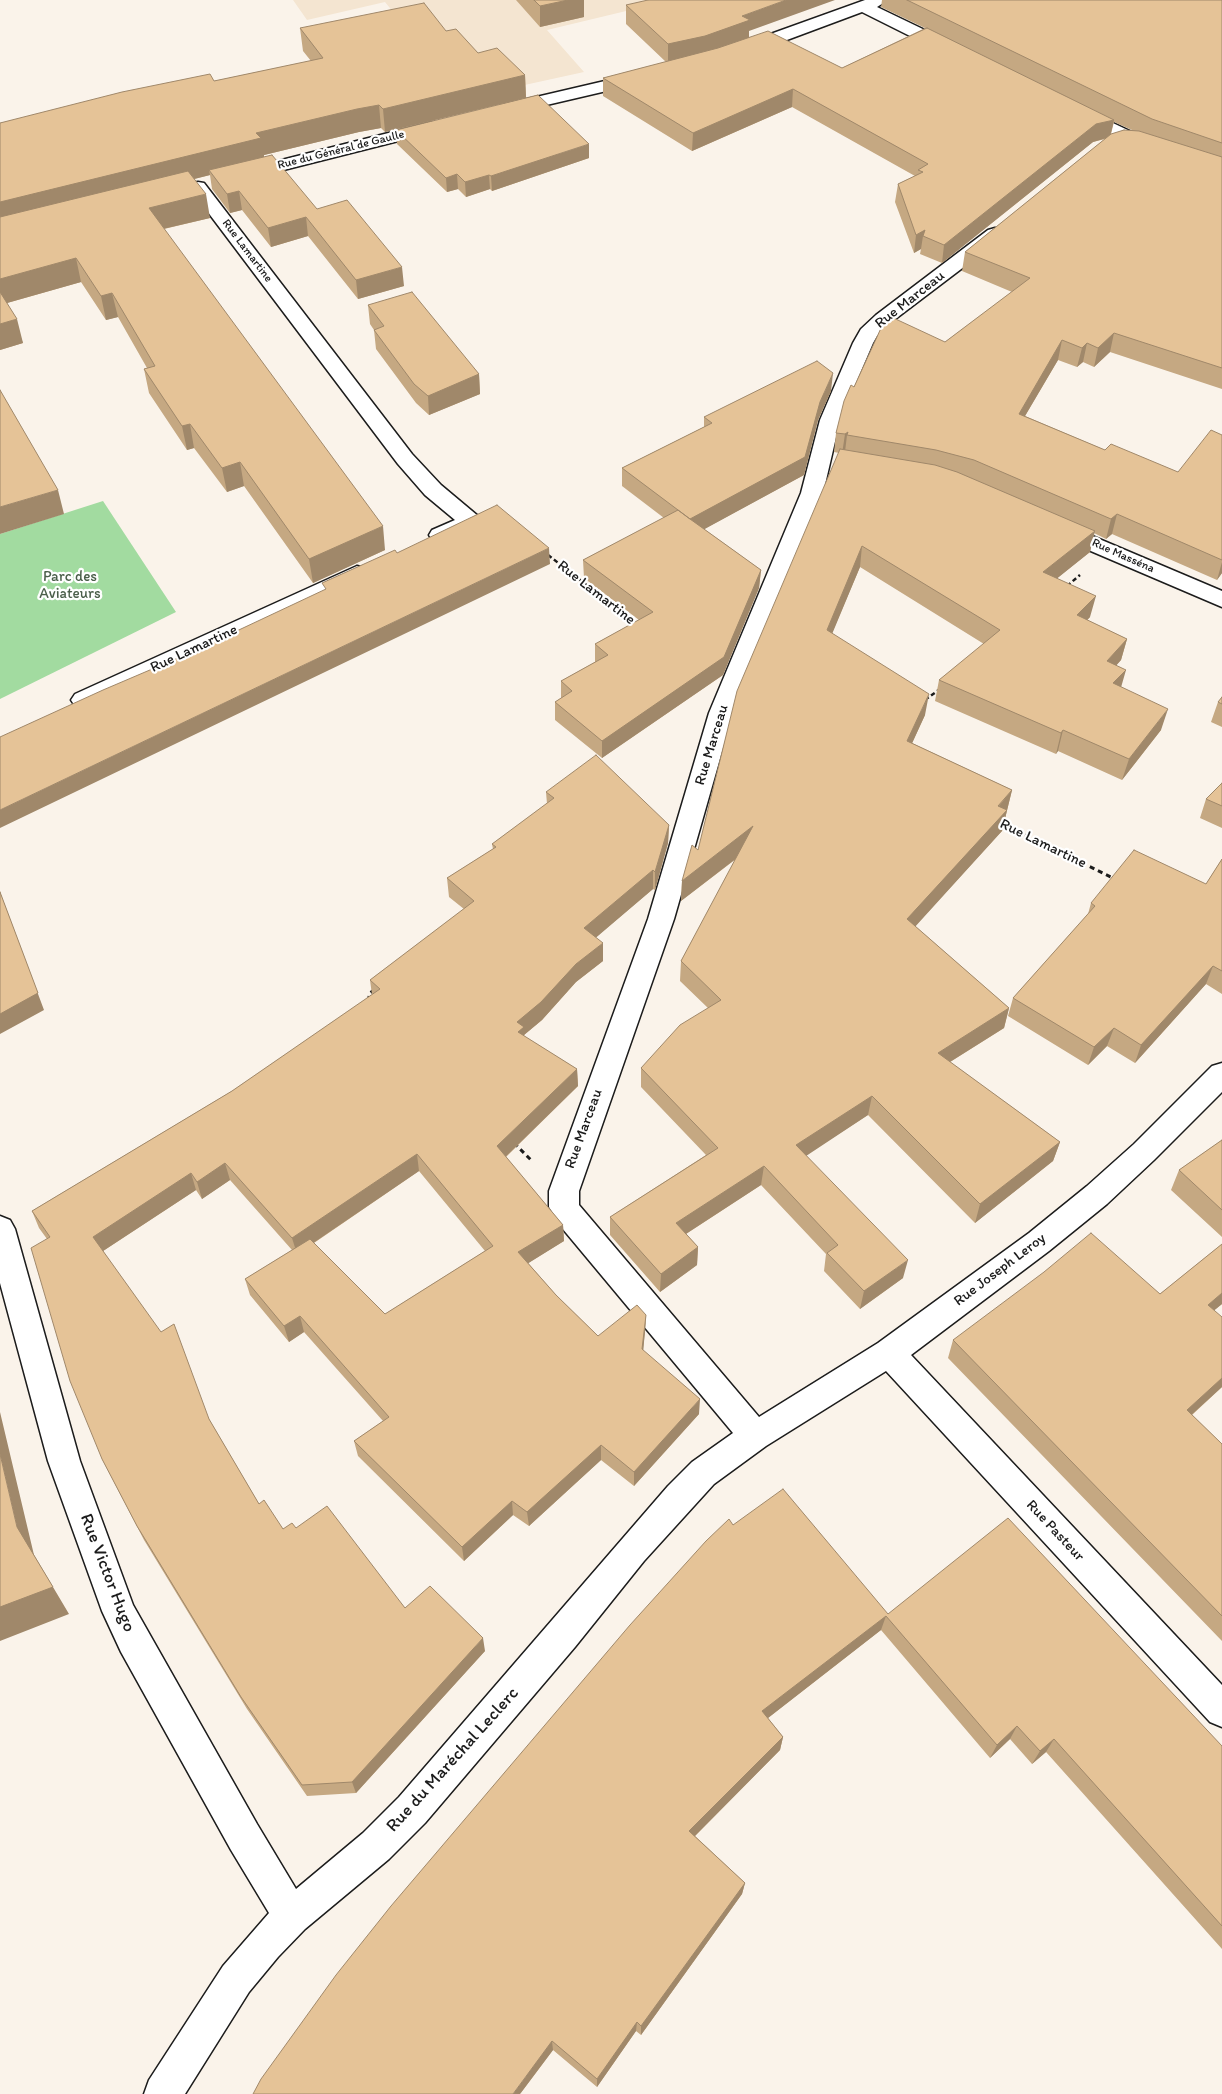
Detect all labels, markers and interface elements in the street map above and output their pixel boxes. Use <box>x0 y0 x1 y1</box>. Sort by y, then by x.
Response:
street label: Rue du Général de Gaulle <box>276 127 406 173</box>
street label: Rue Lamartine <box>219 217 275 285</box>
street label: Rue Marceau <box>872 267 948 333</box>
street label: Rue Masséna <box>1089 536 1157 576</box>
street label: Rue Lamartine <box>553 557 639 629</box>
park label: Parc des Aviateurs <box>39 568 101 603</box>
street label: Rue Lamartine <box>148 621 240 677</box>
street label: Rue Marceau <box>691 702 733 788</box>
street label: Rue Lamartine <box>997 815 1089 873</box>
street label: Rue Marceau <box>561 1087 607 1171</box>
street label: Rue Joseph Leroy <box>950 1230 1050 1310</box>
street label: Rue Pasteur <box>1022 1497 1088 1565</box>
street label: Rue Victor Hugo <box>75 1511 139 1635</box>
street label: Rue du Maréchal Leclerc <box>382 1683 524 1837</box>

